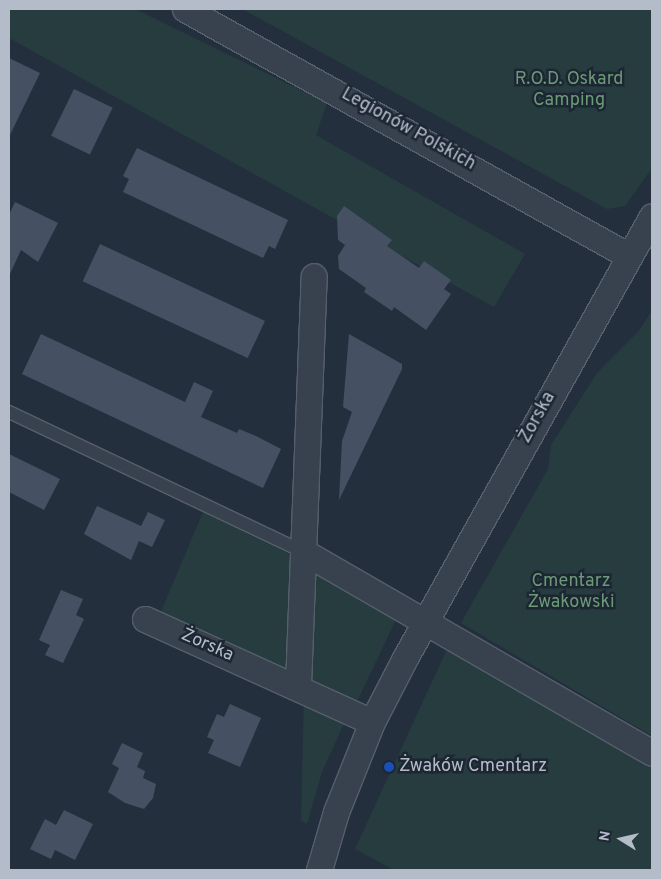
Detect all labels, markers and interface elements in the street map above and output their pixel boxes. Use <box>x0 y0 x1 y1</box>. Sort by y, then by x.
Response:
park label: R.O.D. Oskard Camping <box>515 70 623 112</box>
street label: Legionów Polskich <box>337 84 479 176</box>
street label: Żorska <box>515 389 561 447</box>
park label: Cmentarz Żwakowski <box>527 572 615 614</box>
street label: Żorska <box>177 625 237 667</box>
place label: Żwaków Cmentarz <box>399 756 547 778</box>
marker: Żwaków Cmentarz <box>383 761 395 773</box>
north arrow <box>596 814 646 864</box>
text: N <box>596 830 615 843</box>

